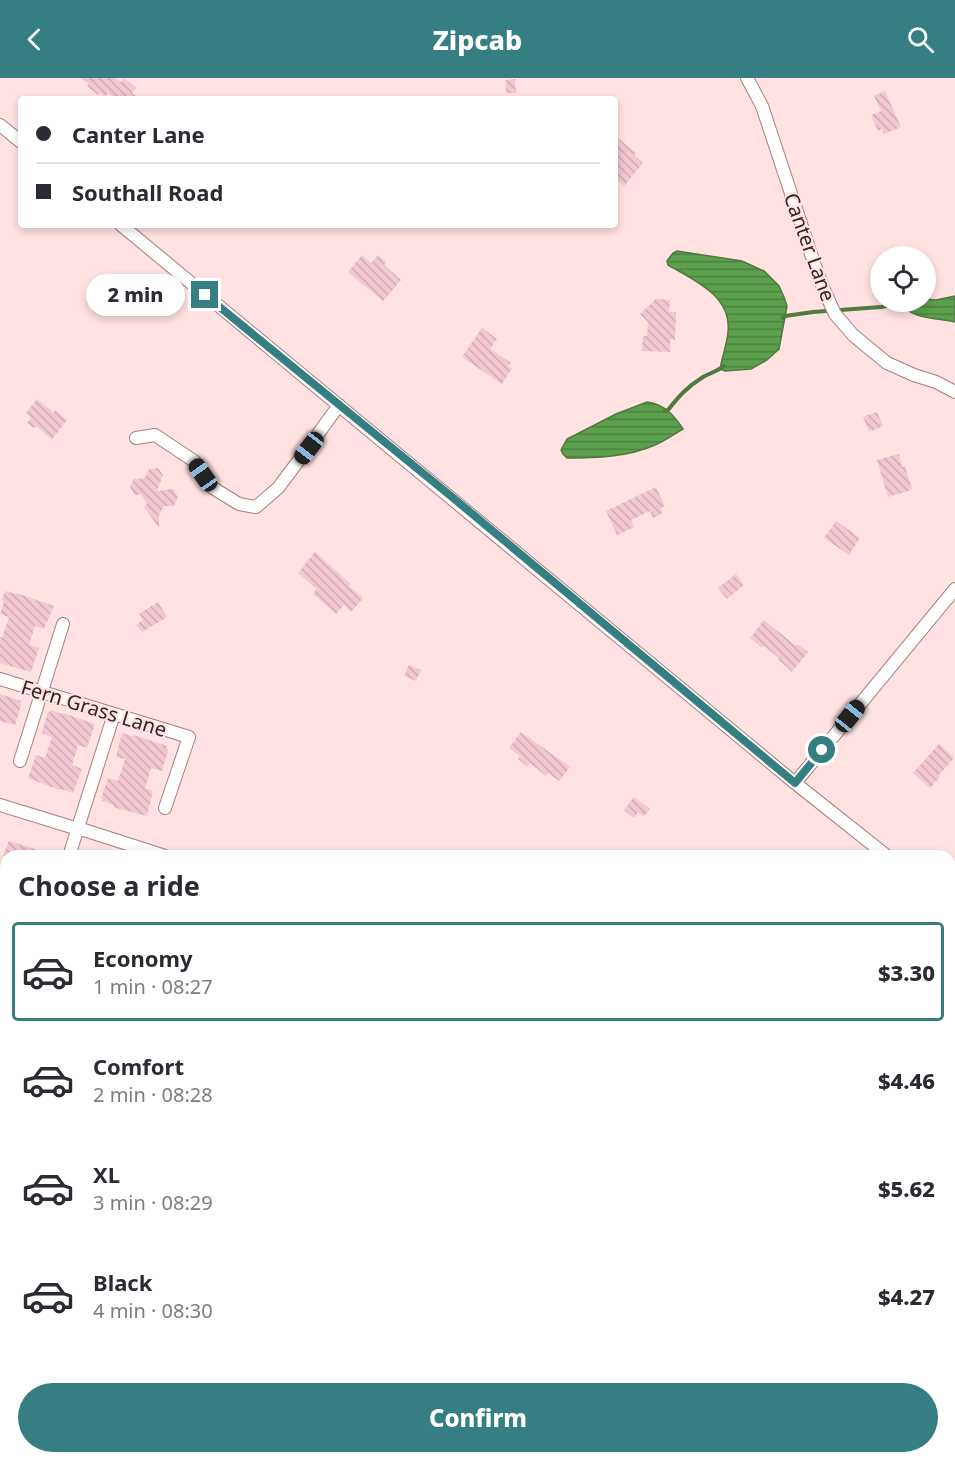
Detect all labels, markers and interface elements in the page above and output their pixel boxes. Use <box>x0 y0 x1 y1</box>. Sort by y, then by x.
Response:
text: Zipcab <box>433 21 522 58</box>
icon: back <box>18 23 51 56</box>
icon: search <box>904 23 937 56</box>
text: Canter Lane <box>72 119 205 149</box>
text: Southall Road <box>72 177 223 207</box>
street label: Canter Lane <box>778 189 842 305</box>
map controls <box>870 246 936 312</box>
button: locate <box>870 246 936 312</box>
callout: 2 min <box>85 274 184 316</box>
text: 2 min <box>108 281 163 308</box>
route end <box>191 281 218 308</box>
car <box>291 428 327 468</box>
car <box>185 455 221 495</box>
street label: Fern Grass Lane <box>18 673 170 743</box>
car <box>832 696 868 736</box>
route start <box>808 736 835 763</box>
text: Choose a ride <box>18 867 200 904</box>
text: Economy <box>93 943 192 973</box>
icon: car <box>21 945 75 999</box>
text: $3.30 <box>878 957 935 987</box>
text: 1 min · 08:27 <box>93 973 213 1000</box>
text: Comfort <box>93 1051 184 1081</box>
icon: car <box>21 1053 75 1107</box>
text: $4.46 <box>878 1065 935 1095</box>
text: 2 min · 08:28 <box>93 1081 213 1108</box>
text: XL <box>93 1159 120 1189</box>
icon: car <box>21 1161 75 1215</box>
text: $5.62 <box>878 1173 935 1203</box>
text: 3 min · 08:29 <box>93 1189 213 1216</box>
text: Black <box>93 1267 152 1297</box>
icon: car <box>21 1269 75 1323</box>
text: $4.27 <box>878 1281 935 1311</box>
text: 4 min · 08:30 <box>93 1297 213 1324</box>
button: Confirm <box>18 1383 938 1452</box>

